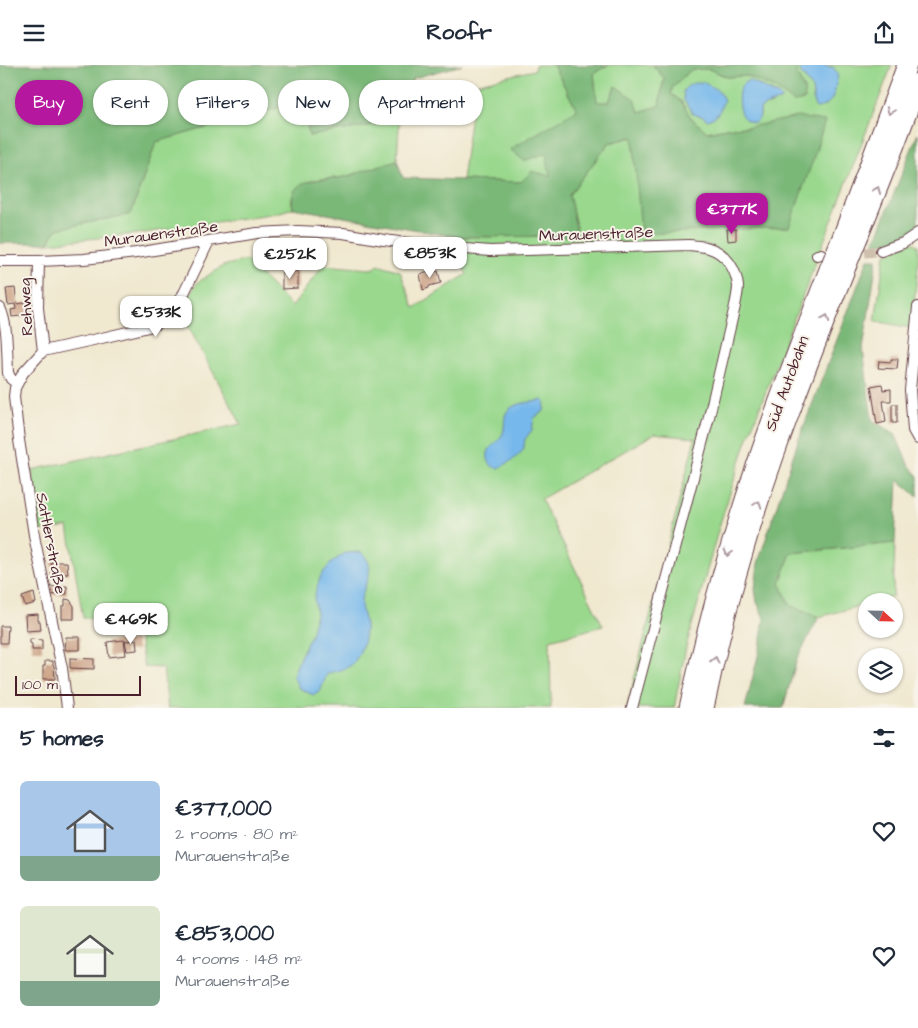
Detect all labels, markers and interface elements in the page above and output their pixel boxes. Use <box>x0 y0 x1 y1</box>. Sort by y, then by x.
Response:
text: Roofr <box>426 17 492 48</box>
icon: menu <box>20 19 48 47</box>
icon: share <box>870 19 898 47</box>
chip: Buy <box>15 80 83 125</box>
chip: Rent <box>93 80 168 125</box>
chip: Filters <box>178 80 268 125</box>
chip: New <box>278 80 349 125</box>
chip: Apartment <box>359 80 483 125</box>
one-way arrow <box>885 106 895 114</box>
one-way arrow <box>871 186 881 194</box>
pin: €377K <box>697 193 767 235</box>
text: €377K <box>707 198 757 220</box>
street label: Murauenstraße <box>103 215 220 253</box>
street label: Murauenstraße <box>538 221 654 247</box>
pin: €252K <box>255 237 325 280</box>
pin: €853K <box>395 237 465 279</box>
text: €853K <box>404 242 456 264</box>
text: €252K <box>264 243 316 265</box>
street label: Rehweg <box>14 277 39 336</box>
pin: €533K <box>121 295 191 338</box>
text: €533K <box>131 301 181 323</box>
one-way arrow <box>820 315 830 323</box>
street label: Süd Autobahn <box>760 333 814 434</box>
street label: Sattlerstraße <box>30 491 72 596</box>
one-way arrow <box>753 500 763 509</box>
one-way arrow <box>724 549 734 557</box>
north arrow <box>858 593 902 637</box>
map controls <box>858 593 903 693</box>
pin: €469K <box>96 603 166 645</box>
text: €469K <box>105 608 157 630</box>
button: layers <box>858 648 903 693</box>
one-way arrow <box>709 657 719 665</box>
scale bar <box>15 673 141 696</box>
text: 100 m <box>22 675 58 695</box>
text: 5 homes <box>20 724 104 753</box>
icon: filters <box>870 724 898 752</box>
text: €377,000 <box>175 794 272 823</box>
icon: home <box>60 801 120 861</box>
icon: heart <box>870 817 898 845</box>
text: 2 rooms · 80 m² <box>175 823 298 845</box>
text: Murauenstraße <box>175 845 290 867</box>
text: €853,000 <box>175 919 274 948</box>
icon: home <box>60 926 120 986</box>
icon: heart <box>870 942 898 970</box>
text: 4 rooms · 148 m² <box>175 948 303 970</box>
text: Murauenstraße <box>175 970 290 992</box>

